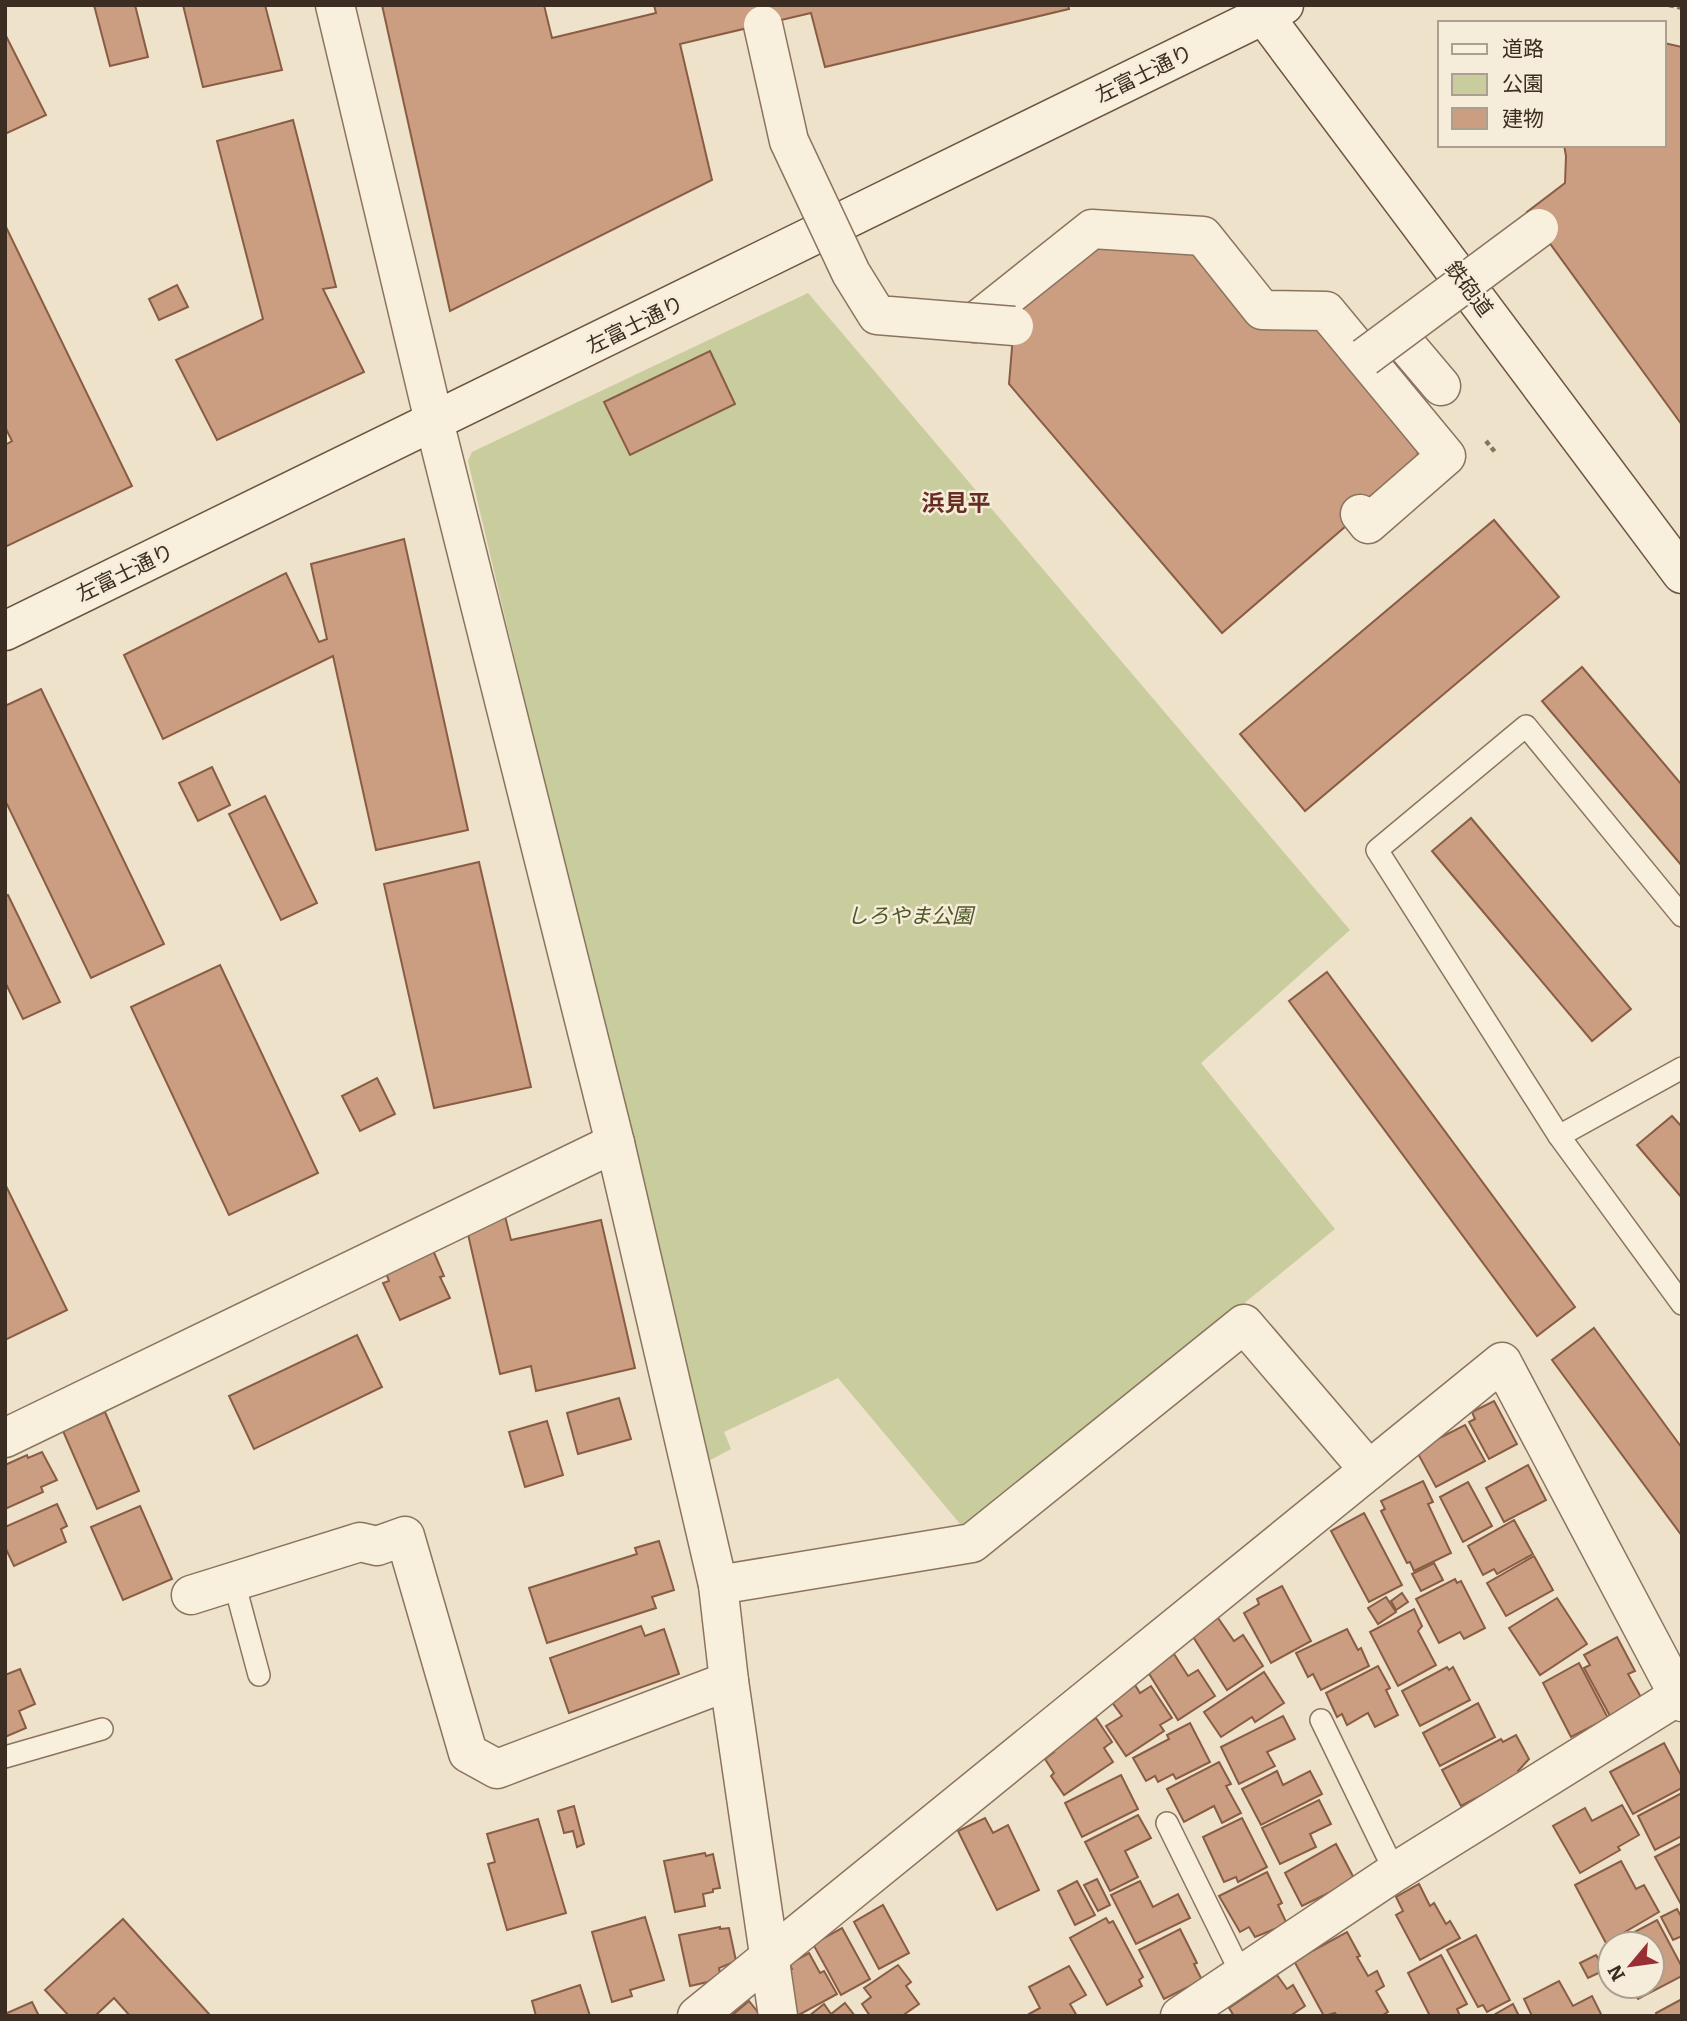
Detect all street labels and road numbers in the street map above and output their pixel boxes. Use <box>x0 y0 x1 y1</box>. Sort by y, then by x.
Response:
street label: 左富士通り <box>1091 39 1197 109</box>
street label: 鉄砲道 <box>1440 256 1498 322</box>
street label: 左富士通り <box>582 290 688 360</box>
street label: 左富士通り <box>72 538 178 608</box>

